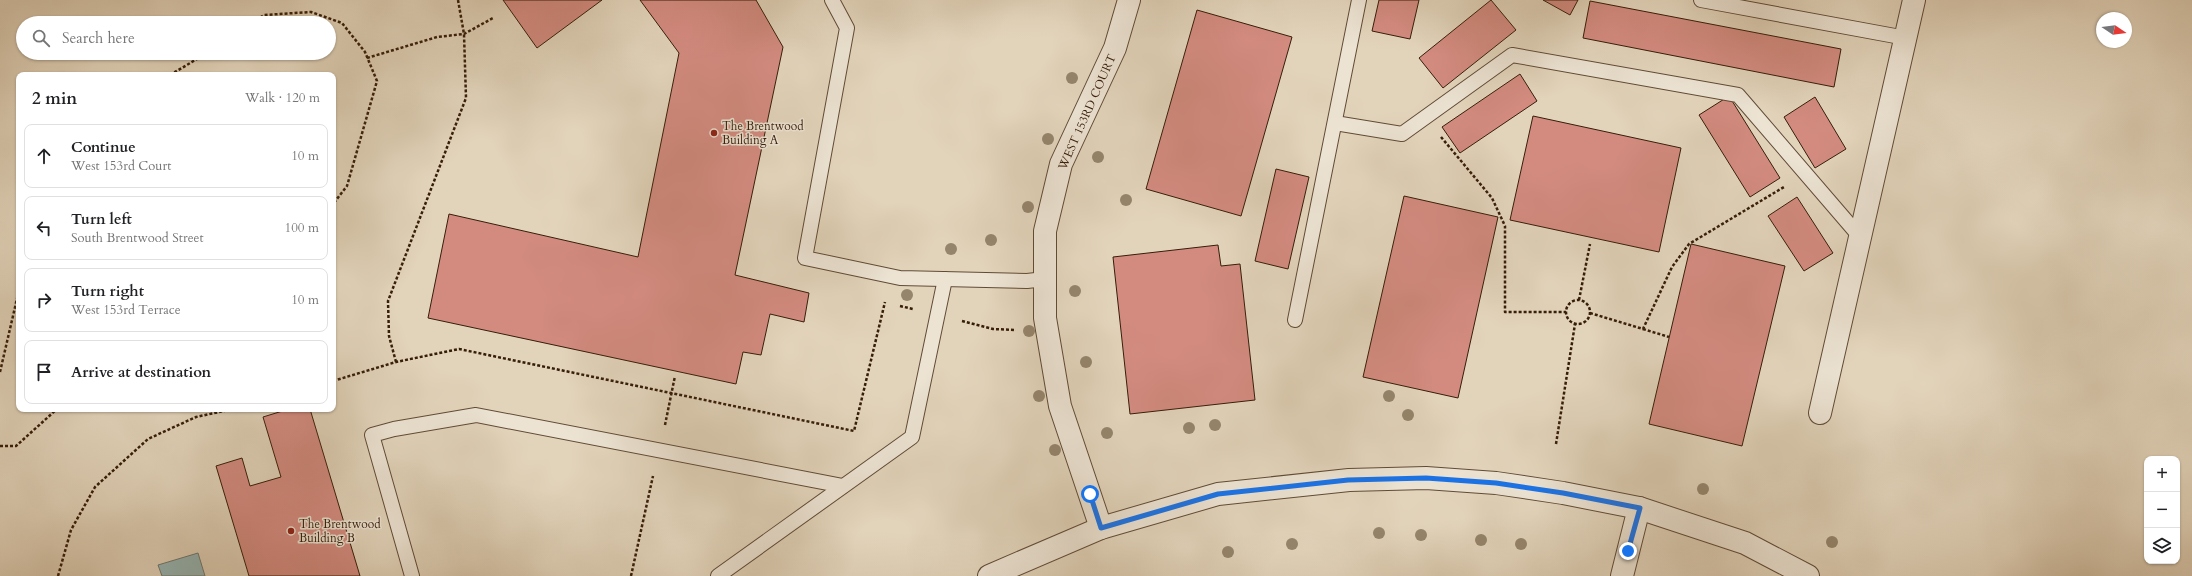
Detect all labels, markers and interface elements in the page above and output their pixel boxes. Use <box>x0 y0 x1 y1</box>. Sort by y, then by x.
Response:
north arrow <box>2096 12 2132 48</box>
search box <box>16 16 336 60</box>
icon: search <box>30 27 52 49</box>
text: Search here <box>62 28 135 48</box>
street label: WEST 153RD COURT <box>1054 52 1120 173</box>
text: 2 min <box>32 87 77 110</box>
text: Walk · 120 m <box>245 89 320 107</box>
place label: The Brentwood Building A <box>722 118 804 148</box>
marker: The Brentwood Building A <box>709 128 719 138</box>
text: Continue <box>71 137 136 157</box>
icon: ahead <box>33 145 55 167</box>
text: 10 m <box>291 147 319 165</box>
text: West 153rd Court <box>71 157 171 175</box>
text: Turn left <box>71 209 132 229</box>
icon: left <box>33 217 55 239</box>
text: 100 m <box>285 219 319 237</box>
text: South Brentwood Street <box>71 229 204 247</box>
text: Turn right <box>71 281 144 301</box>
icon: right <box>33 289 55 311</box>
text: 10 m <box>291 291 319 309</box>
text: West 153rd Terrace <box>71 301 181 319</box>
icon: arrive <box>33 361 55 383</box>
text: Arrive at destination <box>71 362 211 382</box>
map controls <box>2144 456 2180 564</box>
button: + <box>2144 456 2180 492</box>
route start <box>1081 485 1099 503</box>
button: − <box>2144 492 2180 528</box>
place label: The Brentwood Building B <box>299 516 381 546</box>
marker: The Brentwood Building B <box>286 526 296 536</box>
button: layers <box>2144 528 2180 564</box>
route end <box>1619 542 1637 560</box>

